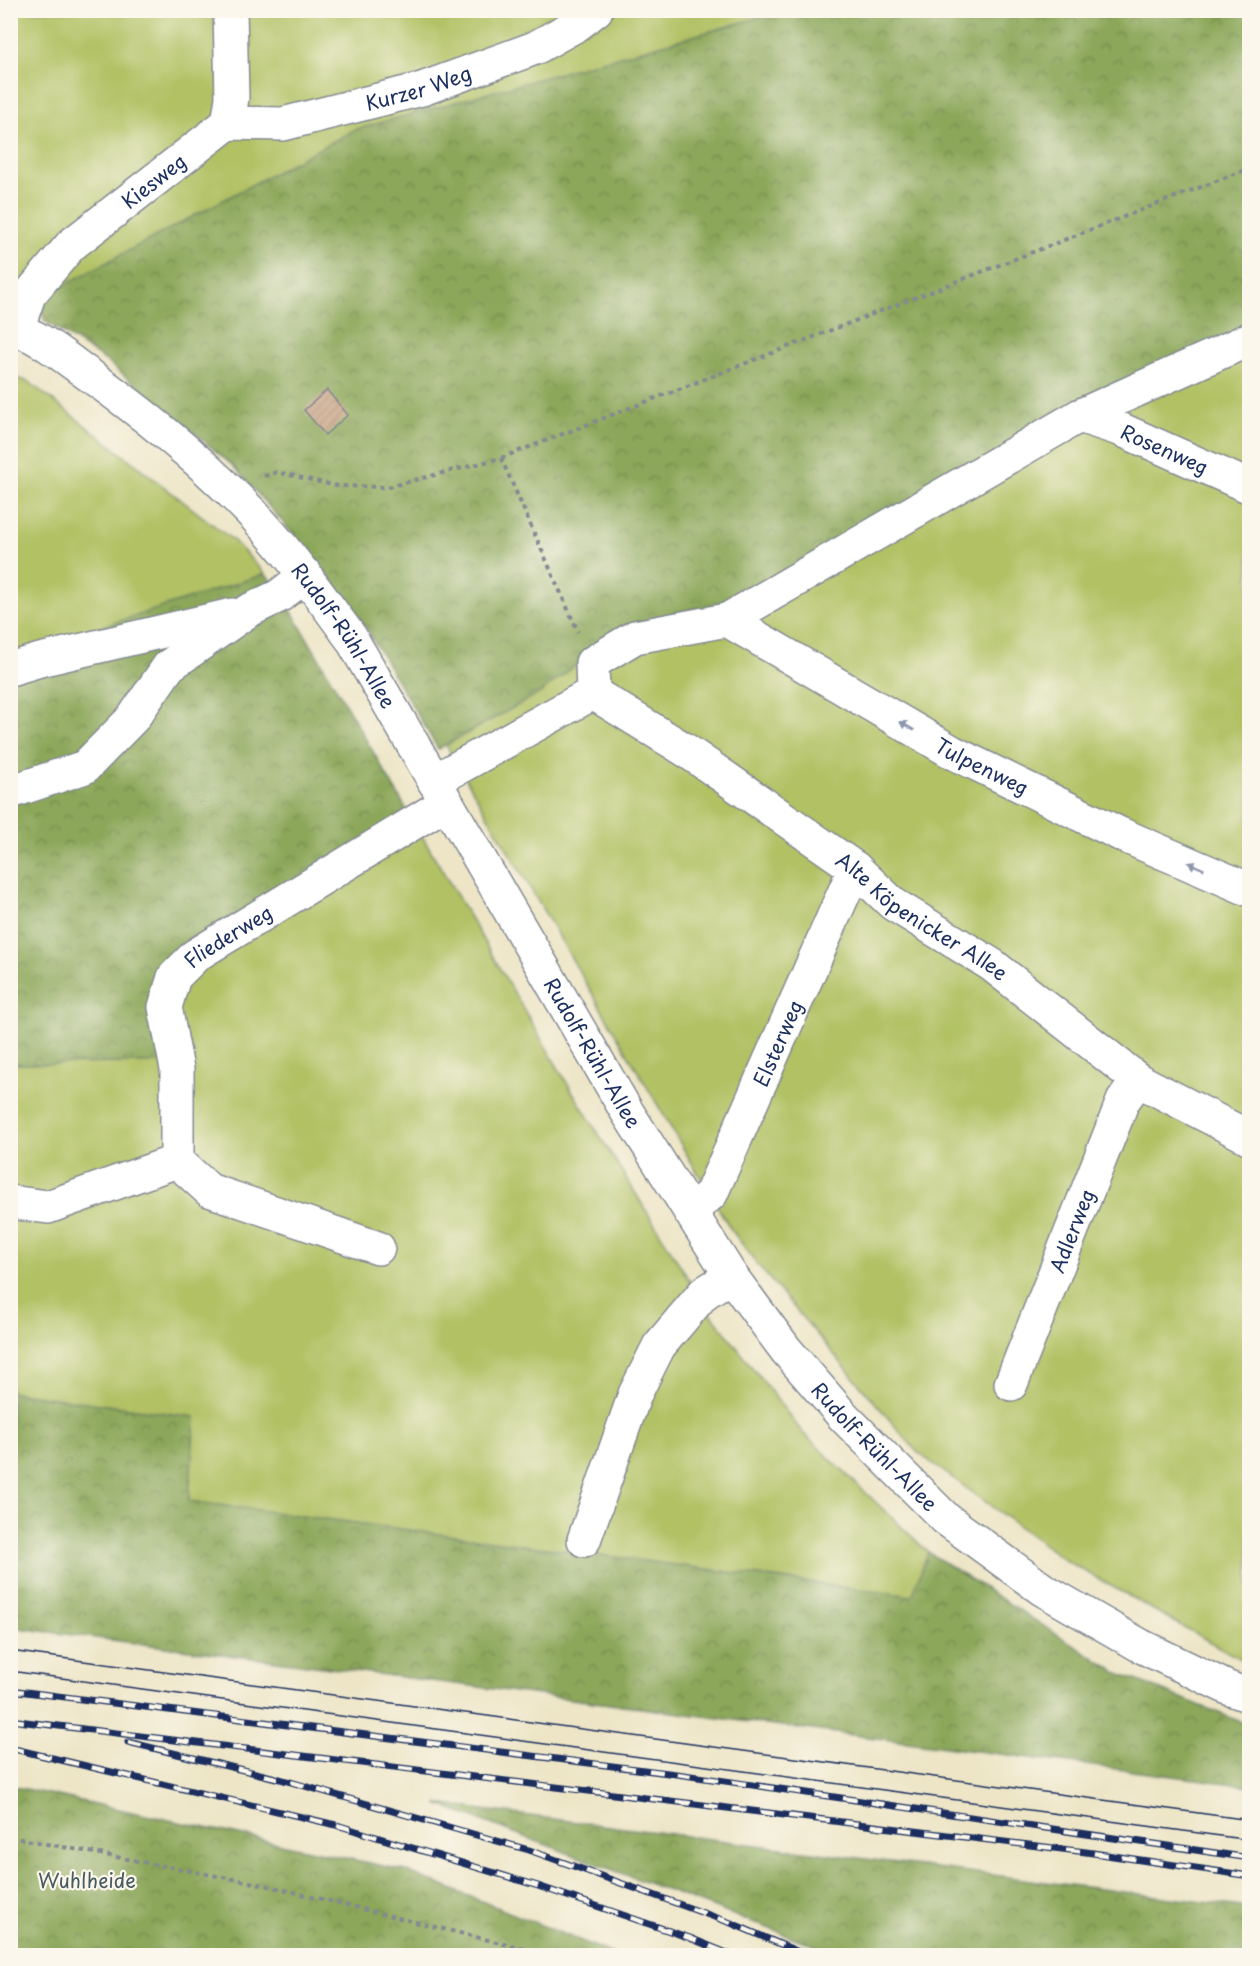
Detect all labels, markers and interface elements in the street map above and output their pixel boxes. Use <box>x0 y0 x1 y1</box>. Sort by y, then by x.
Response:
street label: Kurzer Weg <box>362 57 475 118</box>
street label: Kiesweg <box>115 146 192 216</box>
street label: Rosenweg <box>1116 416 1213 482</box>
street label: Rudolf-Rühl-Allee <box>285 556 404 714</box>
one-way arrow <box>899 721 915 732</box>
street label: Tulpenweg <box>929 730 1034 802</box>
street label: Alte Köpenicker Allee <box>830 844 1015 987</box>
one-way arrow <box>1187 862 1204 871</box>
street label: Fliederweg <box>176 897 278 975</box>
street label: Rudolf-Rühl-Allee <box>537 972 649 1134</box>
street label: Elsterweg <box>745 995 810 1091</box>
street label: Adlerweg <box>1042 1184 1102 1277</box>
street label: Rudolf-Rühl-Allee <box>805 1375 945 1518</box>
park label: Wuhlheide <box>38 1865 136 1895</box>

